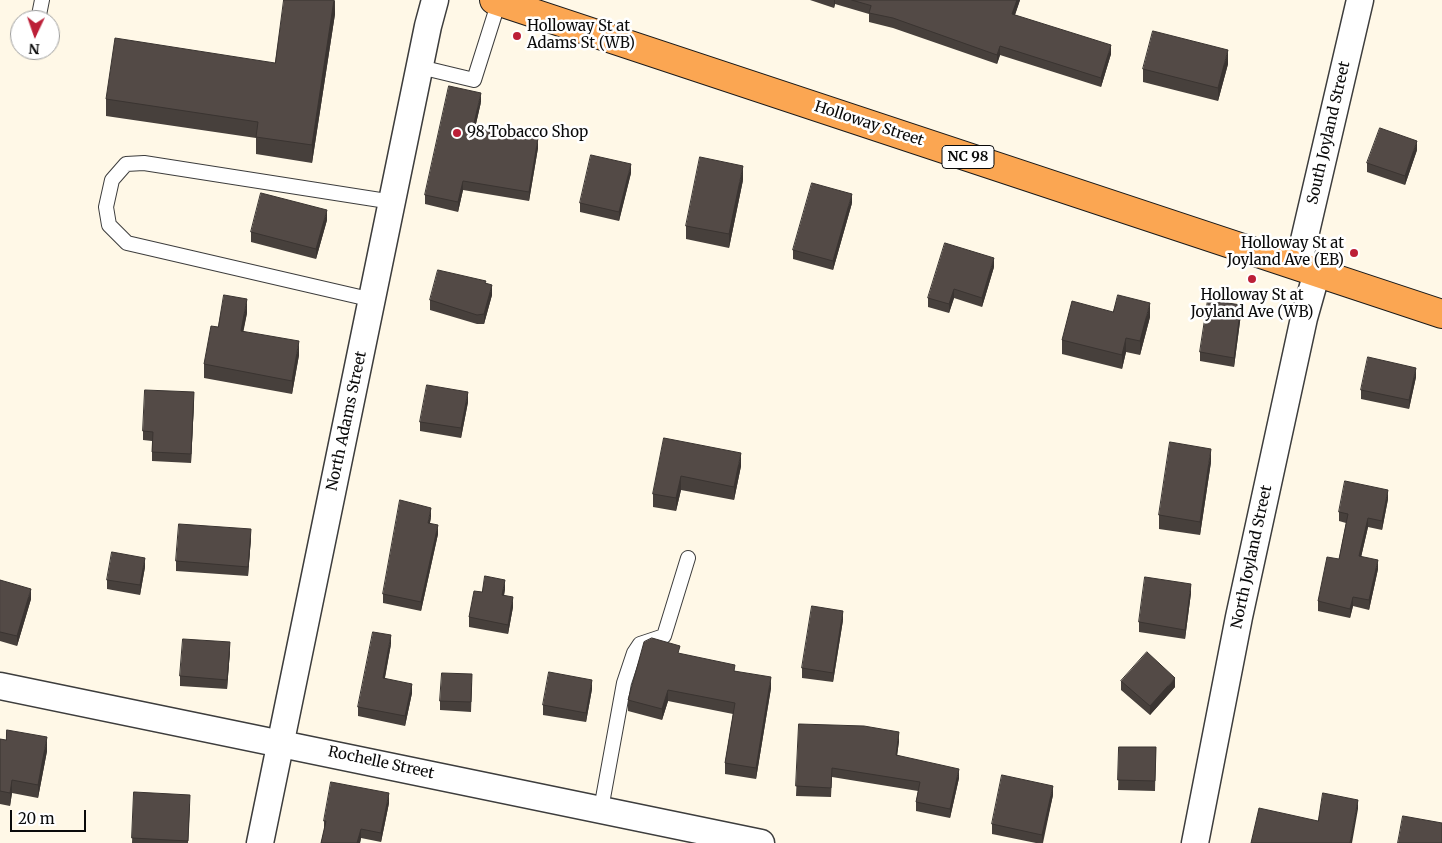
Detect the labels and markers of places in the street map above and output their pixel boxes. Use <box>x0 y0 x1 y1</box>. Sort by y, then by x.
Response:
place label: Holloway St at Adams St (WB) <box>527 18 635 53</box>
marker: Holloway St at Adams St (WB) <box>511 30 523 42</box>
place label: 98 Tobacco Shop <box>467 124 588 142</box>
marker: 98 Tobacco Shop <box>451 127 463 139</box>
place label: Holloway St at Joyland Ave (EB) <box>1227 235 1344 270</box>
marker: Holloway St at Joyland Ave (EB) <box>1348 247 1360 259</box>
marker: Holloway St at Joyland Ave (WB) <box>1246 273 1258 285</box>
place label: Holloway St at Joyland Ave (WB) <box>1190 287 1314 322</box>

